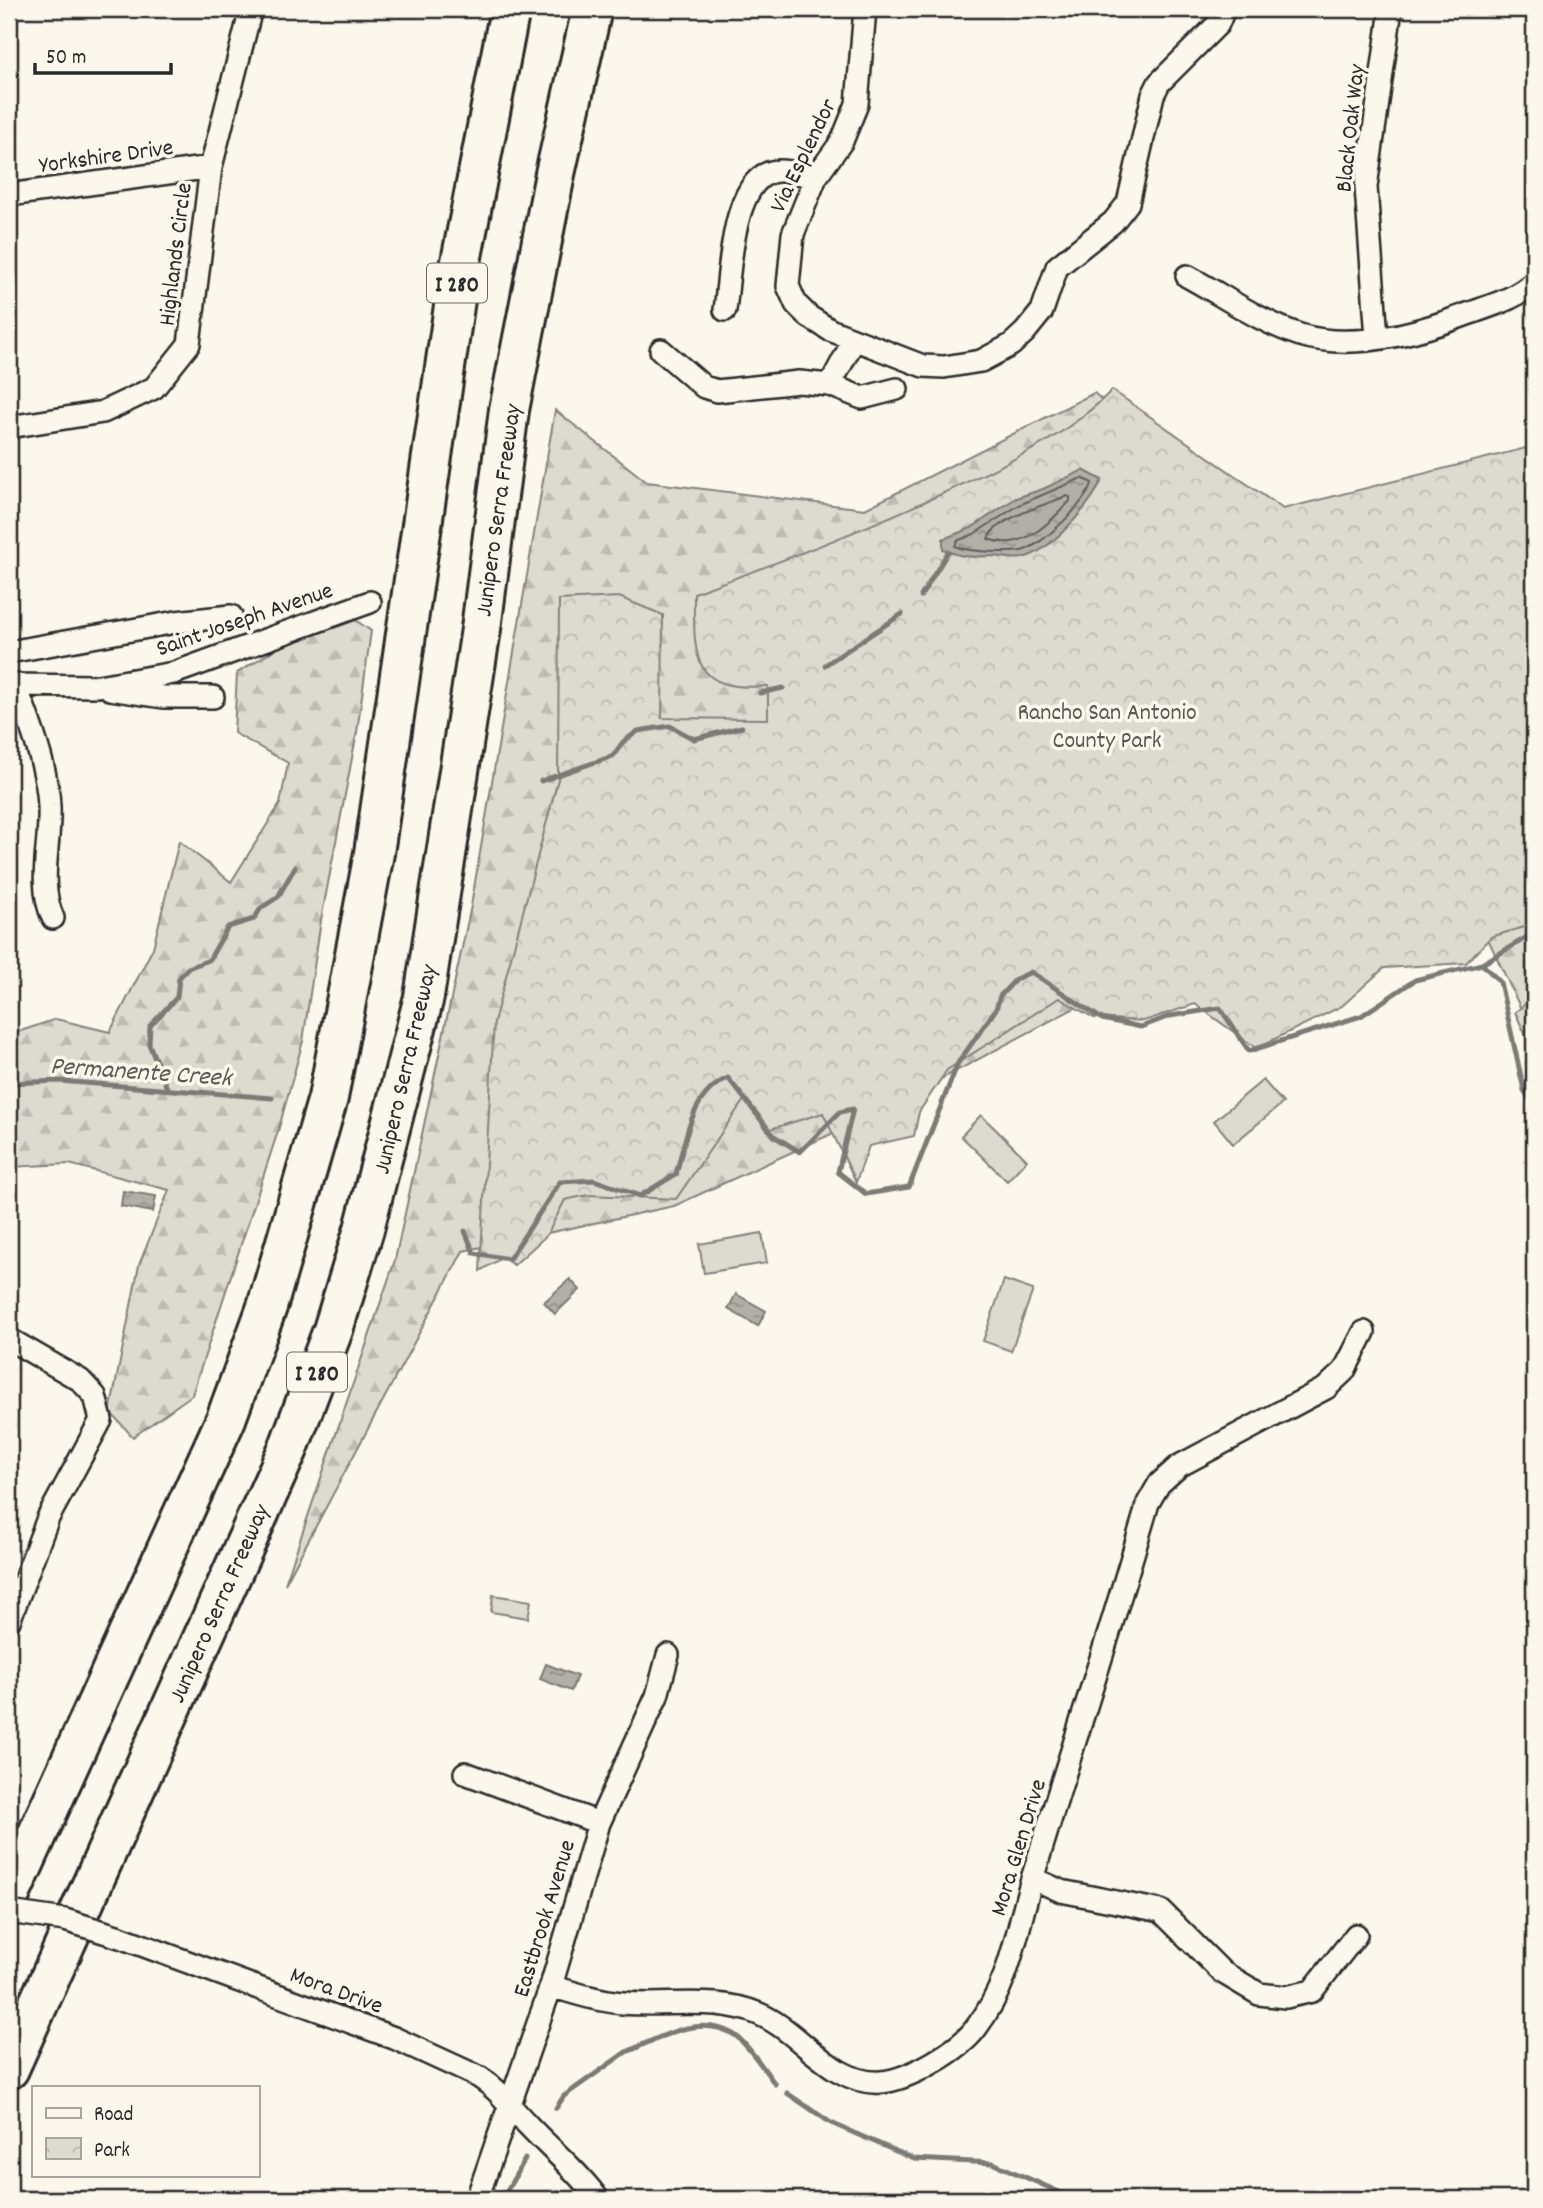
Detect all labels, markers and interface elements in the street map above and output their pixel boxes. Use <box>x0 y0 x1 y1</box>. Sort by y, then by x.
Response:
scale bar <box>35 32 172 76</box>
text: 50 m <box>46 44 86 74</box>
street label: Black Oak Way <box>1328 61 1376 194</box>
street label: Via Esplendor <box>762 94 847 219</box>
street label: Yorkshire Drive <box>37 132 176 184</box>
street label: Highlands Circle <box>151 181 203 328</box>
road number: I 280 <box>427 264 487 302</box>
street label: Junipero Serra Freeway <box>468 401 532 619</box>
street label: Saint Joseph Avenue <box>152 575 338 667</box>
park label: Rancho San Antonio County Park <box>1017 697 1197 759</box>
street label: Junipero Serra Freeway <box>366 960 448 1178</box>
water label: Permanente Creek <box>49 1049 235 1098</box>
road number: I 280 <box>287 1352 347 1392</box>
street label: Junipero Serra Freeway <box>162 1498 280 1709</box>
street label: Mora Glen Drive <box>983 1775 1057 1921</box>
street label: Eastbrook Avenue <box>506 1836 586 2002</box>
street label: Mora Drive <box>285 1959 387 2024</box>
legend <box>32 2086 259 2176</box>
text: Road <box>94 2101 133 2131</box>
text: Park <box>94 2137 130 2167</box>

